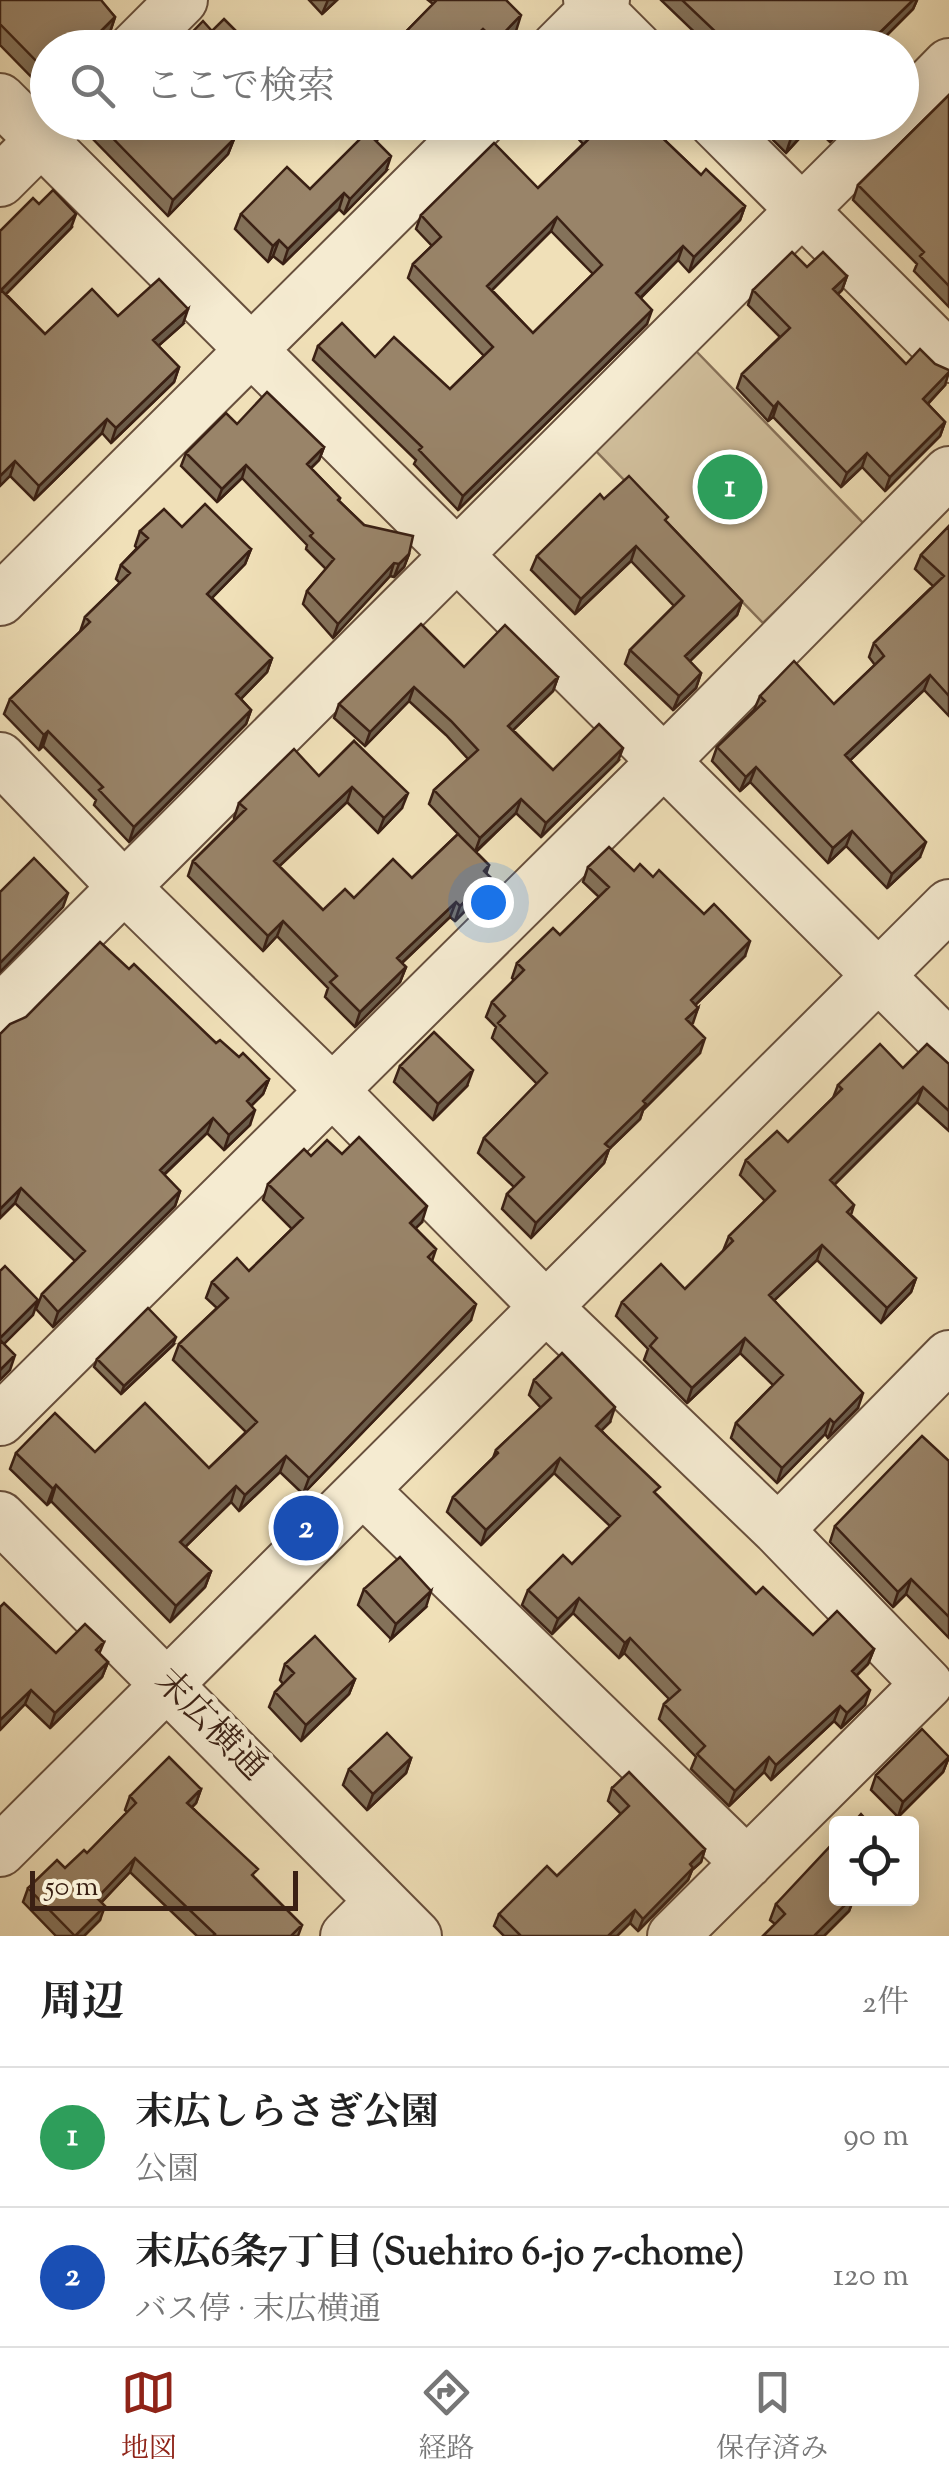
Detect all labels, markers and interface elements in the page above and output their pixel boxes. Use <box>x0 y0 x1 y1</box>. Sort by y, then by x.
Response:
search box <box>30 30 919 140</box>
icon: search <box>65 58 120 113</box>
text: ここで検索 <box>145 62 335 116</box>
pin: 1 <box>698 450 762 524</box>
your location <box>463 877 514 928</box>
pin: 2 <box>274 1490 338 1566</box>
street label: 末広横通 <box>141 1658 277 1794</box>
map controls <box>829 1816 919 1906</box>
button: locate <box>829 1816 919 1906</box>
scale bar <box>30 1866 298 1910</box>
text: 50 m <box>45 1868 99 1908</box>
text: 周辺 <box>40 1975 124 2035</box>
text: 2件 <box>862 1981 909 2027</box>
text: 末広しらさぎ公園 <box>135 2088 439 2142</box>
text: 1 <box>67 2114 78 2160</box>
text: 90 m <box>843 2114 909 2160</box>
text: 公園 <box>135 2148 199 2194</box>
text: 末広6条7丁目 (Suehiro 6-jo 7-chome) <box>135 2228 745 2282</box>
text: 2 <box>65 2254 80 2300</box>
text: 120 m <box>833 2254 909 2300</box>
text: バス停 · 末広横通 <box>135 2288 381 2334</box>
tab: 地図 <box>121 2365 177 2470</box>
tab: 経路 <box>418 2365 474 2470</box>
tab: 保存済み <box>716 2365 828 2470</box>

